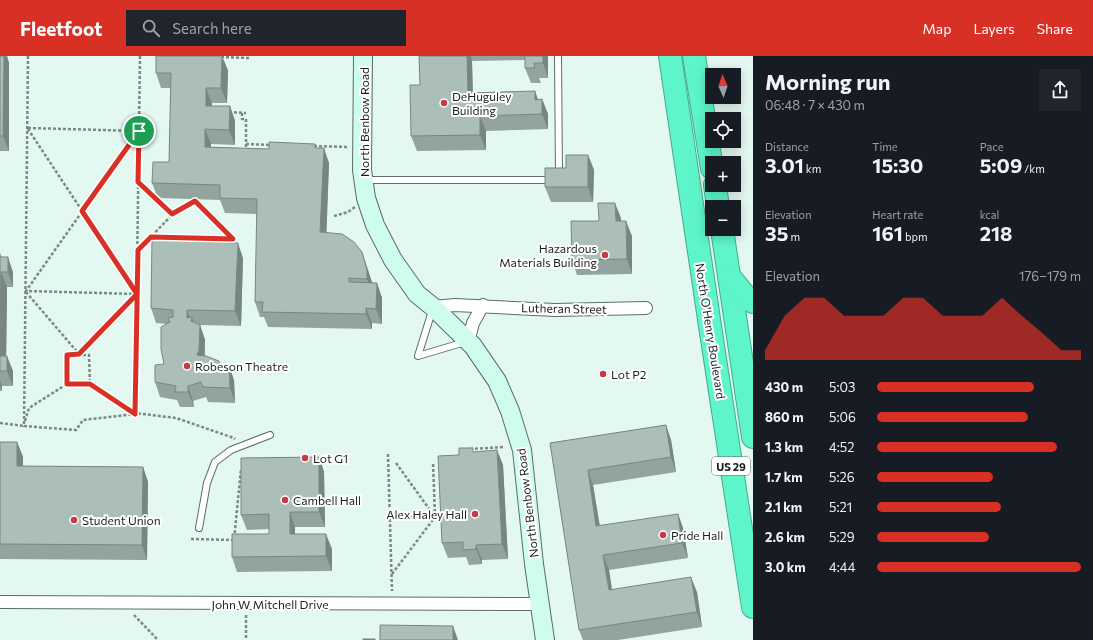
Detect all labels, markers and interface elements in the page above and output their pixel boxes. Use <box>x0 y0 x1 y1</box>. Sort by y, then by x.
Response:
search box <box>126 10 406 46</box>
text: Fleetfoot <box>20 17 102 40</box>
icon: search <box>140 17 162 39</box>
text: Search here <box>172 19 252 37</box>
text: Map <box>923 20 951 37</box>
text: Layers <box>973 20 1015 37</box>
text: Share <box>1037 20 1073 37</box>
street label: North Benbow Road <box>357 67 371 177</box>
north arrow <box>705 68 741 104</box>
map controls <box>705 68 741 236</box>
text: Morning run <box>765 68 891 95</box>
button: share <box>1039 69 1081 111</box>
place label: DeHuguley Building <box>452 89 512 117</box>
text: 06:48 · 7 × 430 m <box>765 97 865 113</box>
marker: DeHuguley Building <box>439 98 449 108</box>
button: locate <box>705 112 741 148</box>
pin <box>122 114 156 148</box>
icon: arrive <box>128 120 150 142</box>
text: Distance <box>765 140 809 153</box>
text: Time <box>872 140 898 153</box>
text: Pace <box>980 140 1004 153</box>
text: 3.01 <box>765 153 804 177</box>
text: 15:30 <box>872 153 923 177</box>
text: 5:09 <box>980 153 1022 177</box>
button: + <box>705 156 741 192</box>
text: km <box>804 162 821 175</box>
text: /km <box>1022 162 1045 175</box>
button: − <box>705 200 741 236</box>
text: Elevation <box>765 208 811 221</box>
text: Heart rate <box>872 208 923 221</box>
text: kcal <box>980 208 999 221</box>
text: 35 <box>765 221 788 245</box>
text: 161 <box>872 221 903 245</box>
text: 218 <box>980 221 1012 245</box>
text: m <box>788 230 800 243</box>
text: bpm <box>903 230 928 243</box>
place label: Hazardous Materials Building <box>499 241 597 269</box>
marker: Hazardous Materials Building <box>600 250 610 260</box>
street label: North O'Henry Boulevard <box>693 262 729 400</box>
text: Elevation <box>765 268 820 284</box>
text: 176–179 m <box>1019 268 1081 284</box>
street label: Lutheran Street <box>521 300 607 316</box>
place label: Robeson Theatre <box>195 359 288 373</box>
marker: Robeson Theatre <box>182 361 192 371</box>
place label: Lot P2 <box>611 367 647 381</box>
marker: Lot P2 <box>598 369 608 379</box>
text: 430 m <box>765 379 803 395</box>
text: 5:03 <box>829 379 855 395</box>
text: 860 m <box>765 409 804 425</box>
text: 5:06 <box>829 409 856 425</box>
text: 1.3 km <box>765 439 803 455</box>
text: 4:52 <box>829 439 855 455</box>
street label: North Benbow Road <box>513 447 541 558</box>
place label: Lot G1 <box>313 451 348 465</box>
marker: Lot G1 <box>300 453 310 463</box>
road number: US 29 <box>712 457 750 475</box>
text: 1.7 km <box>765 469 803 485</box>
text: 5:26 <box>829 469 855 485</box>
place label: Cambell Hall <box>293 493 361 507</box>
marker: Cambell Hall <box>280 495 290 505</box>
text: 2.1 km <box>765 499 802 515</box>
text: 5:21 <box>829 499 852 515</box>
place label: Alex Haley Hall <box>386 507 467 521</box>
marker: Alex Haley Hall <box>470 509 480 519</box>
place label: Student Union <box>82 513 161 527</box>
marker: Student Union <box>69 515 79 525</box>
place label: Pride Hall <box>671 528 723 542</box>
text: 2.6 km <box>765 529 805 545</box>
text: 5:29 <box>829 529 855 545</box>
marker: Pride Hall <box>658 530 668 540</box>
text: 3.0 km <box>765 559 806 575</box>
text: 4:44 <box>829 559 855 575</box>
street label: John W Mitchell Drive <box>211 597 329 612</box>

